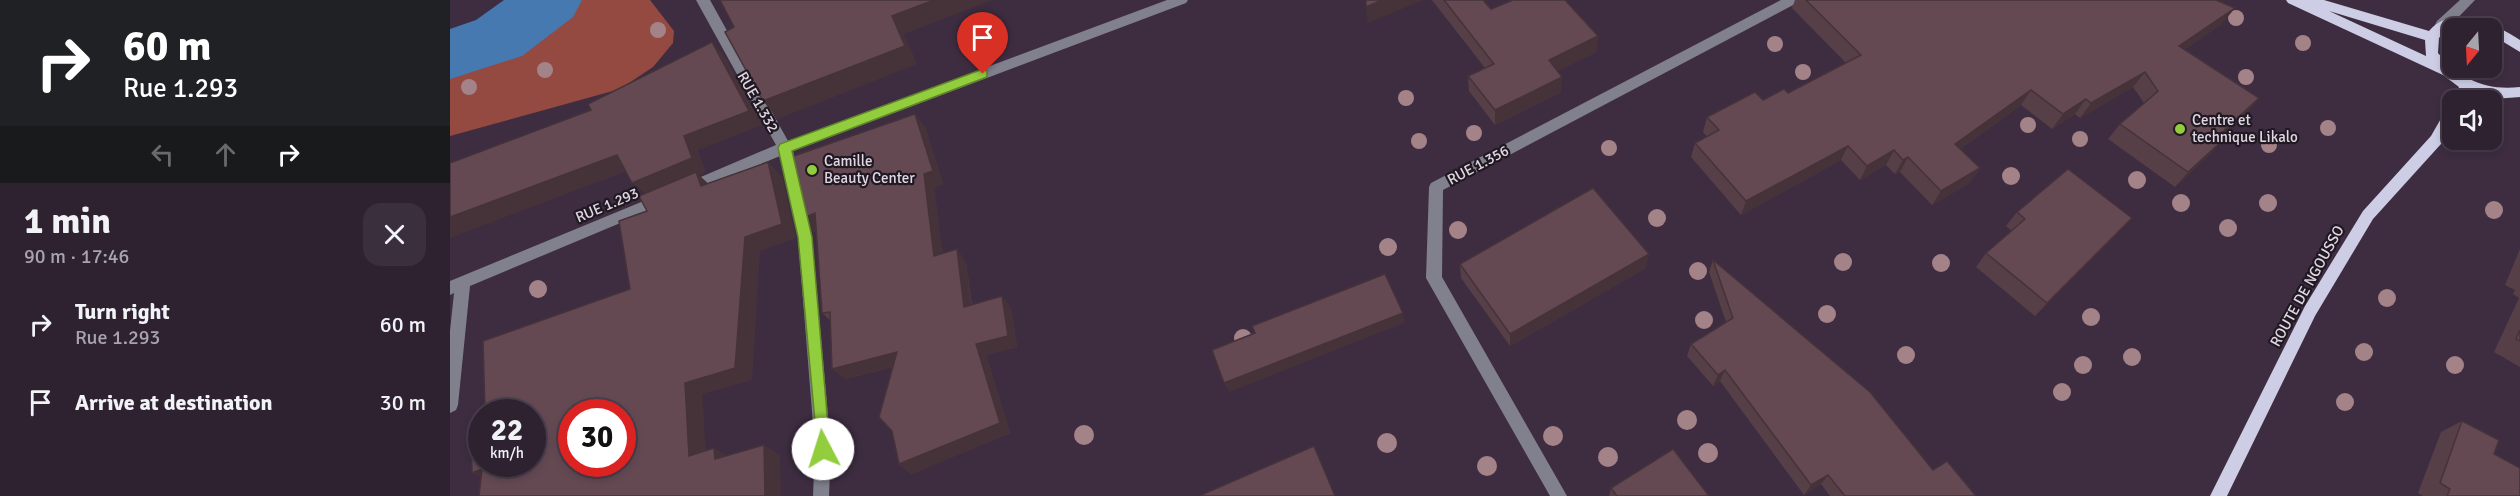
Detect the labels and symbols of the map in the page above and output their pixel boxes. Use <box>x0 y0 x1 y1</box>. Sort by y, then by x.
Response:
pin <box>957 12 1008 74</box>
north arrow <box>2442 18 2502 78</box>
street label: RUE 1.332 <box>733 69 783 135</box>
place label: Centre et technique Likalo <box>2192 111 2298 146</box>
marker: Centre et technique Likalo <box>2173 122 2187 136</box>
street label: RUE 1.356 <box>1444 141 1512 189</box>
place label: Camille Beauty Center <box>824 152 915 187</box>
marker: Camille Beauty Center <box>805 163 819 177</box>
street label: RUE 1.293 <box>573 184 641 226</box>
street label: ROUTE DE NGOUSSO <box>2266 222 2348 350</box>
speed limit sign: 30 <box>558 399 636 477</box>
position arrow <box>791 417 855 481</box>

